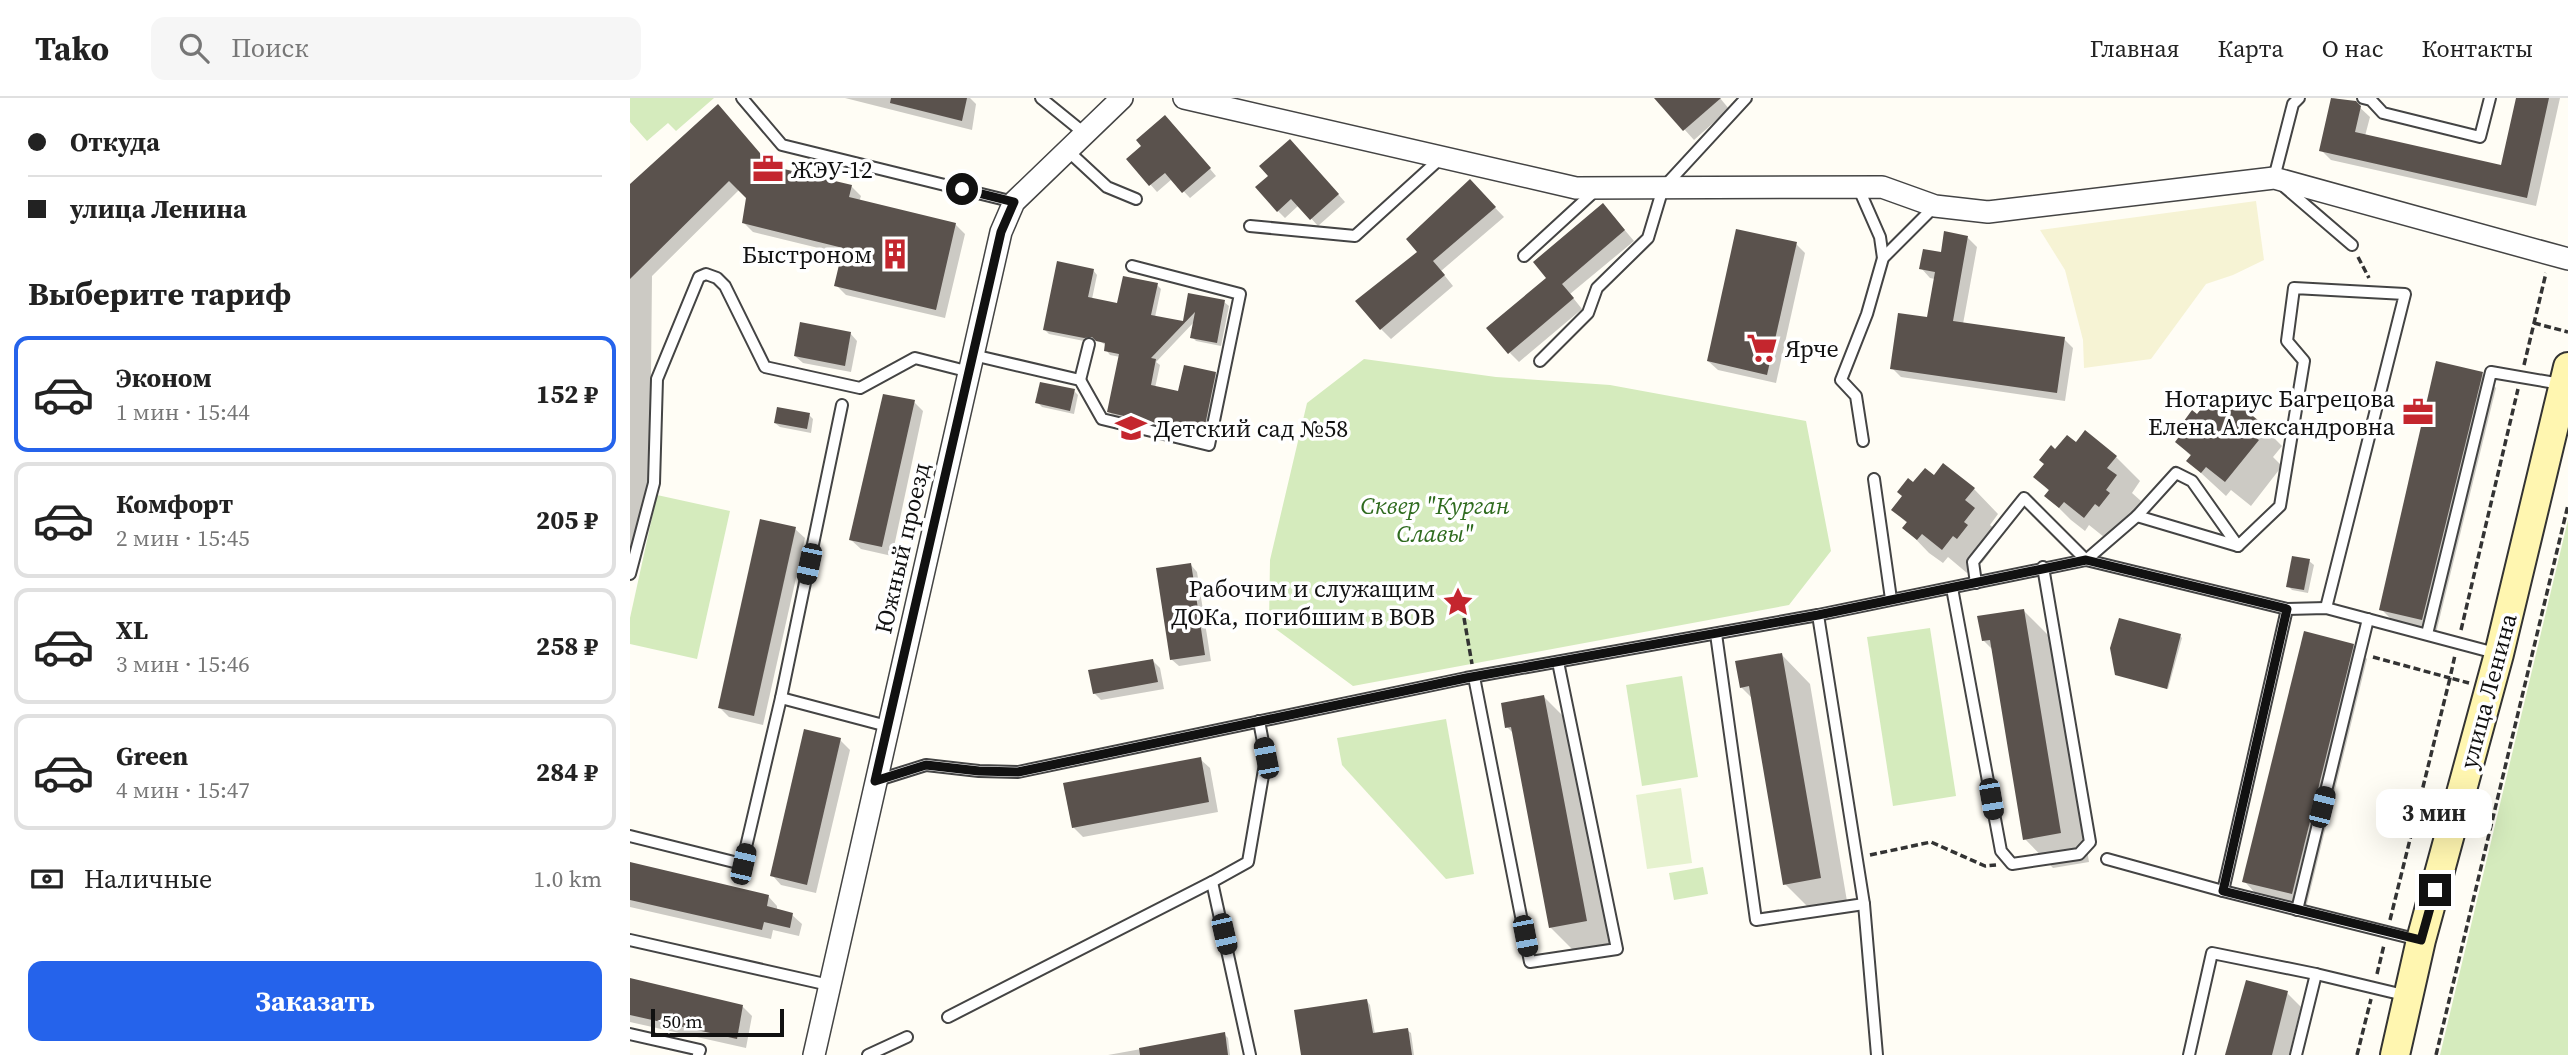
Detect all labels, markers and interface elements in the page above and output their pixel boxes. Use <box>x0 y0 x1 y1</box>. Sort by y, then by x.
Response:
search box <box>151 17 641 80</box>
text: Tako <box>35 26 109 71</box>
icon: search <box>175 29 213 67</box>
text: Поиск <box>231 30 309 66</box>
text: Главная <box>2090 32 2179 65</box>
text: Карта <box>2217 32 2284 65</box>
text: О нас <box>2322 32 2383 65</box>
text: Контакты <box>2421 32 2533 65</box>
text: Откуда <box>70 124 160 160</box>
office icon: ЖЭУ-12 <box>751 152 785 186</box>
place label: ЖЭУ-12 <box>791 153 873 186</box>
route start <box>946 173 978 205</box>
text: улица Ленина <box>70 191 247 227</box>
building icon: Быстроном <box>878 237 912 271</box>
place label: Быстроном <box>742 238 872 271</box>
text: Выберите тариф <box>28 272 291 316</box>
supermarket icon: Ярче <box>1745 331 1779 365</box>
place label: Ярче <box>1785 332 1839 365</box>
text: Эконом <box>116 360 212 396</box>
icon: car <box>32 363 95 426</box>
text: 152 ₽ <box>536 376 598 412</box>
place label: Нотариус Багрецова Елена Александровна <box>2148 382 2396 443</box>
office icon: Нотариус Багрецова Елена Александровна <box>2401 395 2435 429</box>
text: 1 мин · 15:44 <box>116 396 250 428</box>
school or university icon: Детский сад №58 <box>1114 411 1148 445</box>
place label: Детский сад №58 <box>1154 412 1348 445</box>
street label: Южный проезд <box>866 459 938 637</box>
text: Комфорт <box>116 486 233 522</box>
icon: car <box>32 489 95 552</box>
park label: Сквер "Курган Славы" <box>1361 489 1510 550</box>
text: 205 ₽ <box>536 502 598 538</box>
text: 2 мин · 15:45 <box>116 522 250 554</box>
car <box>795 541 824 587</box>
place label: Рабочим и служащим ДОКа, погибшим в ВОВ <box>1171 572 1435 633</box>
place icon: Рабочим и служащим ДОКа, погибшим в ВОВ <box>1441 585 1475 619</box>
street label: улица Ленина <box>2451 609 2525 772</box>
text: XL <box>116 612 148 648</box>
icon: car <box>32 615 95 678</box>
text: 258 ₽ <box>536 628 598 664</box>
text: 3 мин · 15:46 <box>116 648 250 680</box>
car <box>1252 735 1281 781</box>
text: Green <box>116 738 188 774</box>
icon: car <box>32 741 95 804</box>
text: 284 ₽ <box>536 754 598 790</box>
text: 4 мин · 15:47 <box>116 774 250 806</box>
car <box>1978 776 2005 822</box>
car <box>2307 784 2338 830</box>
callout: 3 мин <box>2377 788 2493 838</box>
text: 3 мин <box>2402 797 2466 829</box>
car <box>729 841 758 887</box>
icon: cash <box>28 860 66 898</box>
text: Наличные <box>84 861 212 897</box>
text: 1.0 km <box>533 863 602 895</box>
route end <box>2419 874 2451 906</box>
car <box>1210 911 1239 957</box>
car <box>1511 913 1540 959</box>
button: Заказать <box>28 961 602 1041</box>
scale bar <box>651 1006 784 1038</box>
text: 50 m <box>662 1008 703 1034</box>

